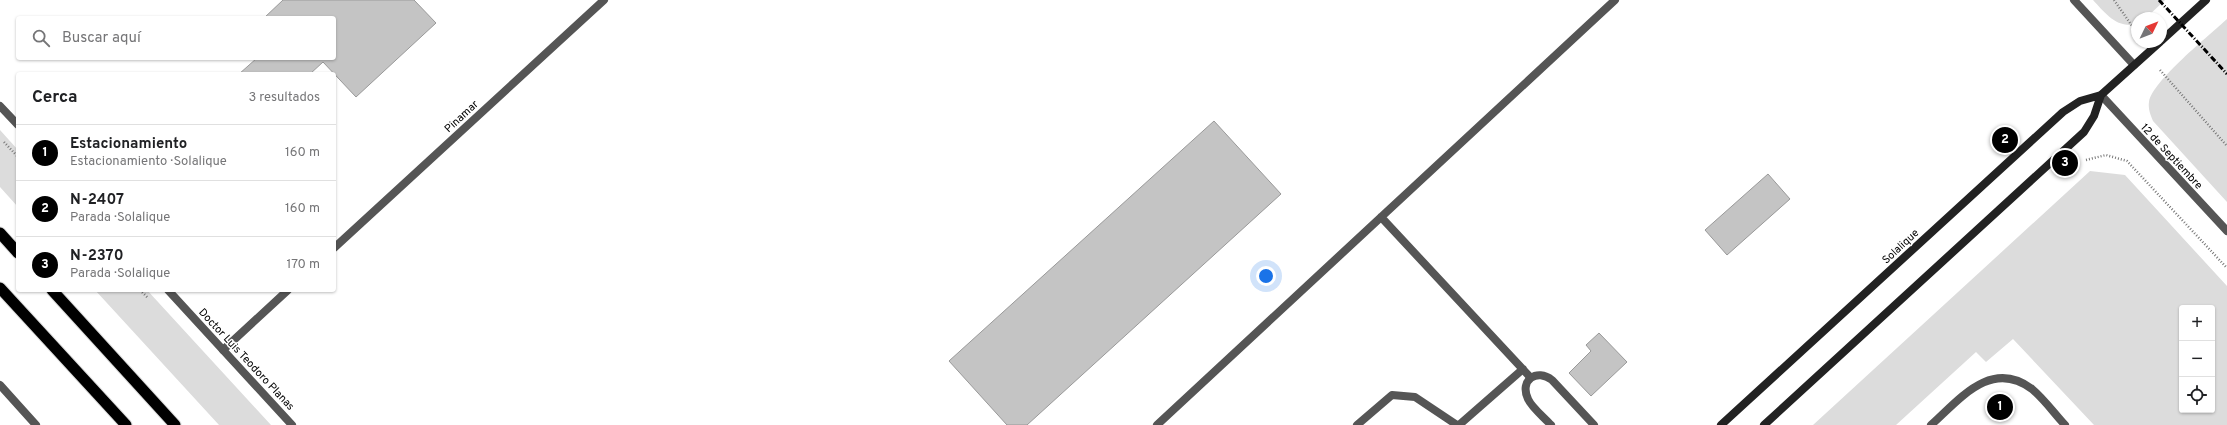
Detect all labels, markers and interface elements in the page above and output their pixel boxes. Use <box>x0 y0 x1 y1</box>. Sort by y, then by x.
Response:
north arrow <box>2131 12 2167 48</box>
search box <box>16 16 336 60</box>
icon: search <box>30 27 52 49</box>
text: Buscar aquí <box>62 29 141 48</box>
text: Cerca <box>32 87 78 109</box>
text: 3 resultados <box>248 90 320 106</box>
street label: Pinamar <box>442 97 482 136</box>
street label: 12 de Septiembre <box>2137 121 2205 193</box>
pin: 2 <box>1992 125 2018 155</box>
text: Estacionamiento <box>70 135 187 154</box>
text: 1 <box>42 145 48 161</box>
text: 160 m <box>285 145 320 161</box>
pin: 3 <box>2052 148 2078 178</box>
text: Estacionamiento · Solalique <box>70 154 227 170</box>
text: N-2407 <box>70 191 124 210</box>
text: 2 <box>41 201 49 217</box>
text: 160 m <box>285 201 320 217</box>
text: Parada · Solalique <box>70 210 170 226</box>
street label: Solalique <box>1879 226 1922 267</box>
text: N-2370 <box>70 247 124 266</box>
text: 3 <box>41 257 49 273</box>
text: 170 m <box>286 257 320 273</box>
text: Parada · Solalique <box>70 266 170 282</box>
your location <box>1256 266 1276 286</box>
map controls <box>2179 305 2215 413</box>
button: + <box>2179 305 2215 341</box>
street label: Doctor Luis Teodoro Planas <box>195 306 297 414</box>
button: − <box>2179 341 2215 377</box>
button: locate <box>2179 377 2215 413</box>
pin: 1 <box>1987 392 2013 422</box>

